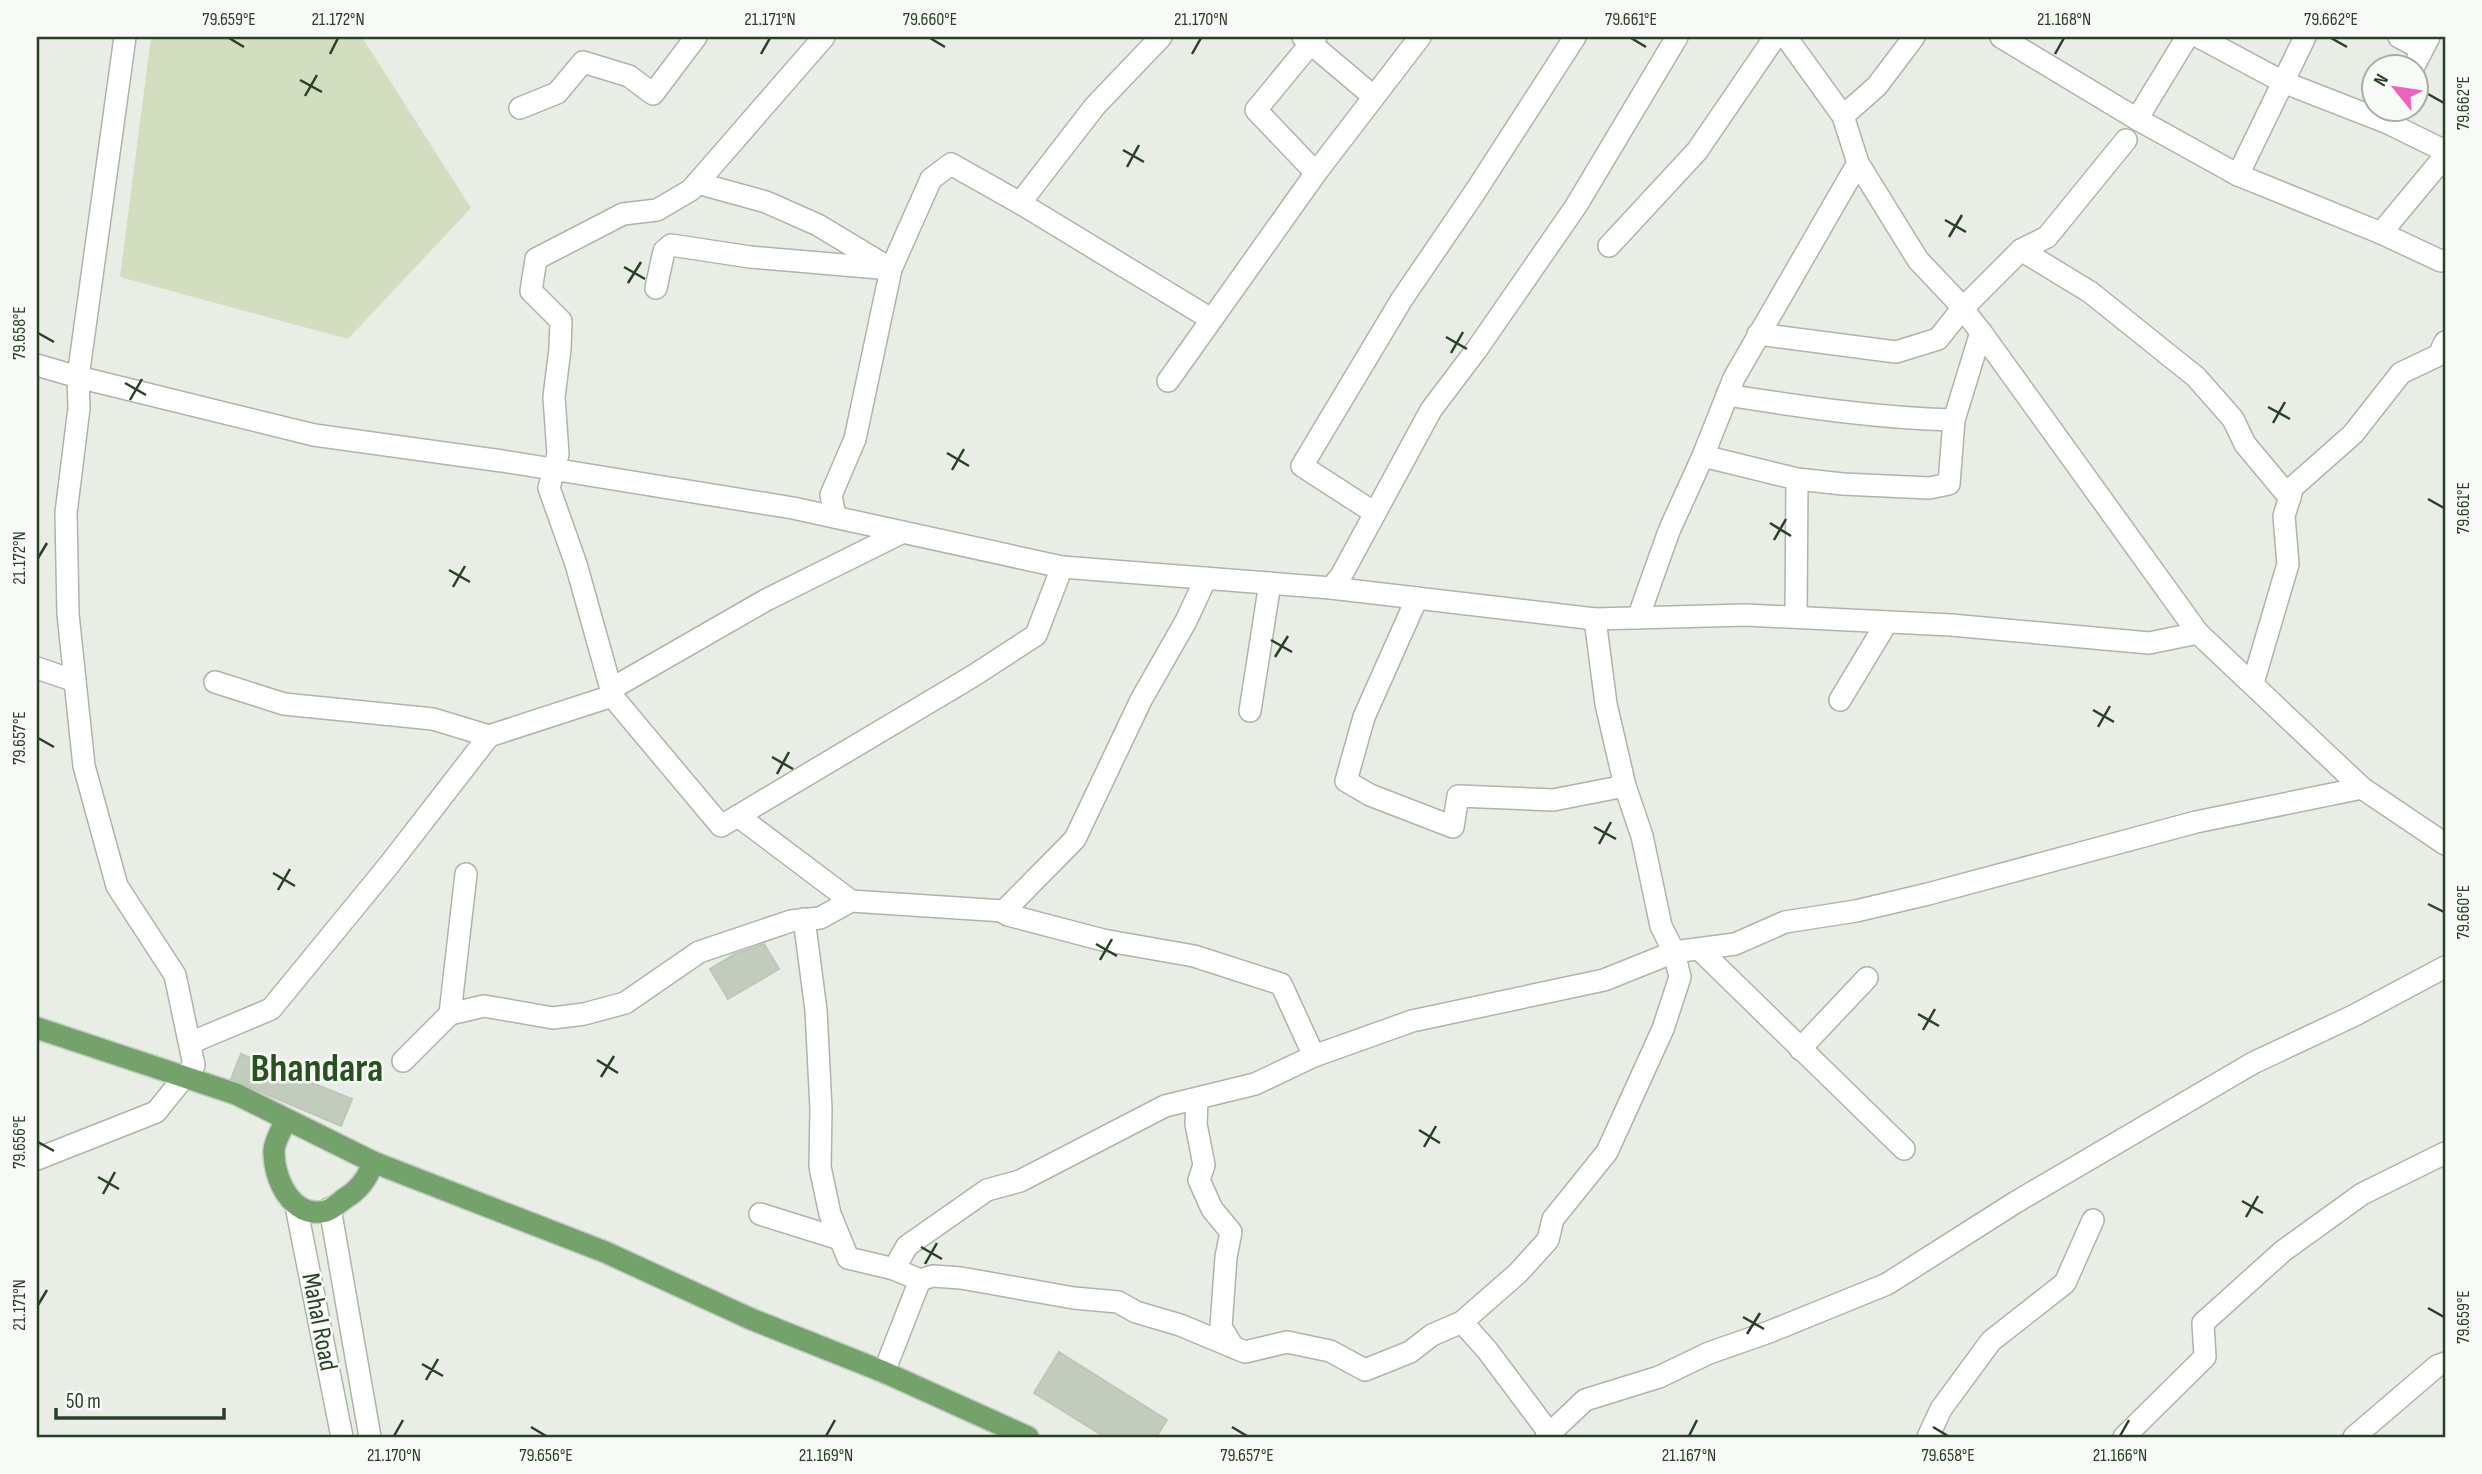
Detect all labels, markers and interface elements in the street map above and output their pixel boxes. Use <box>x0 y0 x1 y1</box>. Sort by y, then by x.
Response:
text: 79.659°E <box>202 9 256 30</box>
text: 21.172°N <box>311 9 365 30</box>
text: 21.171°N <box>744 9 796 30</box>
text: 79.660°E <box>903 9 957 30</box>
text: 21.170°N <box>1174 9 1228 30</box>
text: 79.661°E <box>1605 9 1657 30</box>
text: 21.168°N <box>2037 9 2091 30</box>
text: 79.662°E <box>2304 9 2358 30</box>
north arrow <box>2360 52 2430 122</box>
text: N <box>2369 70 2394 90</box>
text: 79.662°E <box>2453 76 2474 130</box>
text: 79.658°E <box>9 306 30 360</box>
text: 79.661°E <box>2453 482 2474 534</box>
text: 21.172°N <box>9 531 30 585</box>
text: 79.657°E <box>9 711 30 765</box>
text: 79.660°E <box>2453 885 2474 939</box>
district label: Bhandara <box>251 1045 383 1093</box>
text: 79.656°E <box>9 1115 30 1169</box>
street label: Mahal Road <box>294 1271 344 1373</box>
text: 21.171°N <box>9 1279 30 1331</box>
text: 79.659°E <box>2453 1290 2474 1344</box>
scale bar <box>56 1376 224 1420</box>
text: 50 m <box>66 1389 101 1414</box>
text: 21.170°N <box>367 1445 421 1466</box>
text: 79.656°E <box>519 1445 573 1466</box>
text: 21.169°N <box>799 1445 853 1466</box>
text: 79.657°E <box>1220 1445 1274 1466</box>
text: 21.167°N <box>1662 1445 1716 1466</box>
text: 79.658°E <box>1921 1445 1975 1466</box>
text: 21.166°N <box>2093 1445 2147 1466</box>

